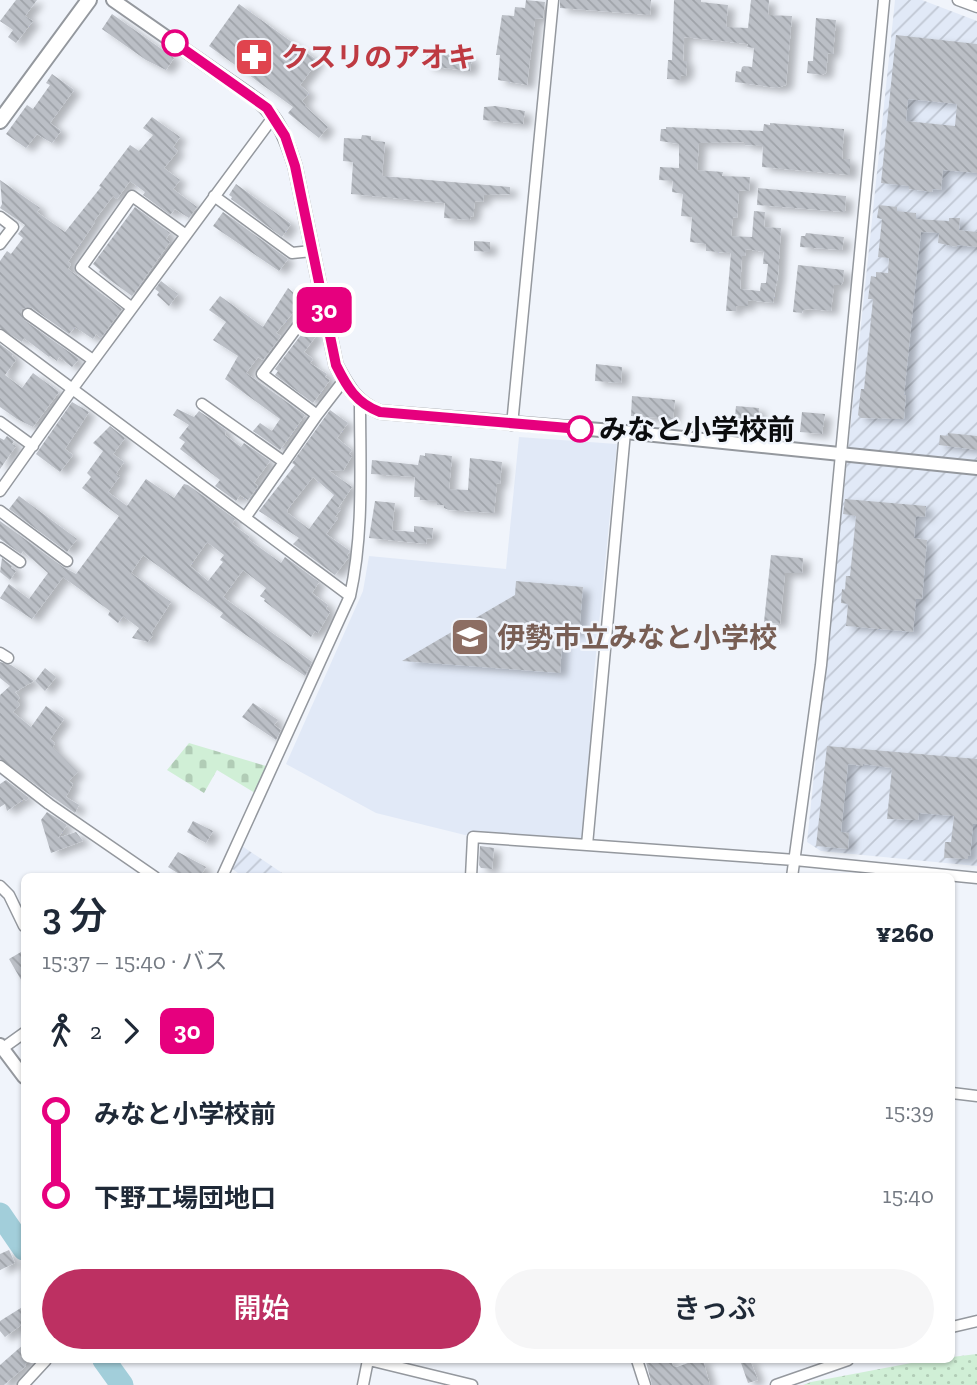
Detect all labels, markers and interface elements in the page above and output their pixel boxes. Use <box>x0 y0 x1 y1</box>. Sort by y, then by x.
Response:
unlabelled marker <box>162 30 188 56</box>
pharmacy icon: クスリのアオキ <box>233 36 275 78</box>
place label: クスリのアオキ <box>281 41 476 74</box>
line badge: 30 <box>292 287 356 333</box>
text: 30 <box>311 295 337 324</box>
place label: みなと小学校前 <box>599 413 795 446</box>
marker: みなと小学校前 <box>567 416 593 442</box>
school or university icon: 伊勢市立みなと小学校 <box>449 616 491 658</box>
place label: 伊勢市立みなと小学校 <box>497 621 777 654</box>
text: 3 分 <box>42 893 107 939</box>
text: ¥260 <box>876 917 934 949</box>
text: 15:37 – 15:40 · バス <box>42 947 228 975</box>
icon: walk <box>42 1012 80 1050</box>
icon: forward <box>112 1012 150 1050</box>
text: 30 <box>174 1016 200 1045</box>
text: 2 <box>90 1017 102 1045</box>
text: 15:39 <box>885 1097 934 1125</box>
text: みなと小学校前 <box>94 1098 276 1130</box>
text: 15:40 <box>883 1181 934 1209</box>
text: 下野工場団地口 <box>94 1182 276 1214</box>
button: 開始 <box>42 1269 481 1349</box>
button: きっぷ <box>495 1269 934 1349</box>

